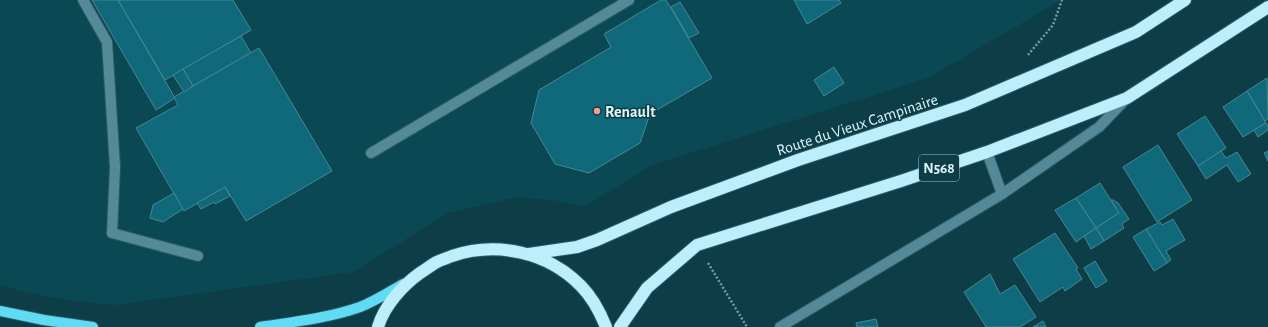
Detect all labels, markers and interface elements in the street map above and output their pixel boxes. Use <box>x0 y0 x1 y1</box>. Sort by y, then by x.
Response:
street label: Route du Vieux Campinaire <box>775 91 940 159</box>
place label: Renault <box>605 104 656 120</box>
marker: Renault <box>592 106 602 116</box>
road number: N568 <box>919 155 959 181</box>

